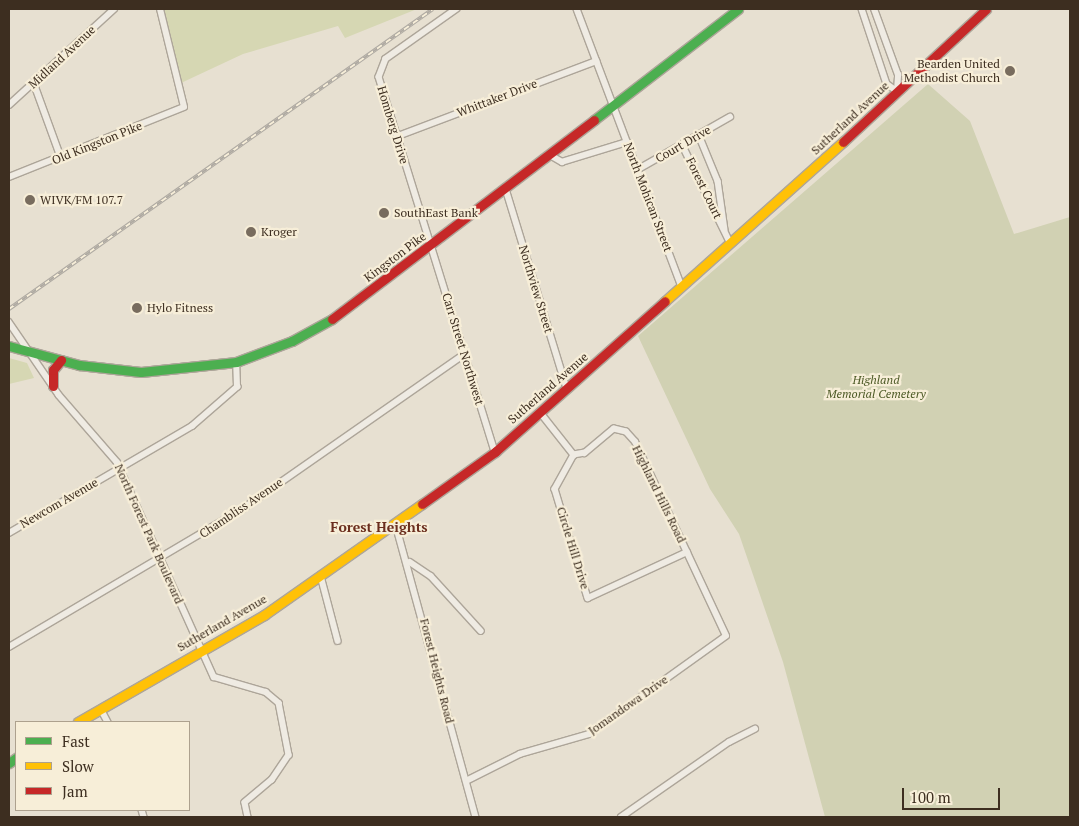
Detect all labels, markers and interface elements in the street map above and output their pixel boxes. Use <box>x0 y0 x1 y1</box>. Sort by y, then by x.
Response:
street label: Midland Avenue <box>26 22 98 92</box>
place label: Bearden United Methodist Church <box>904 57 1000 85</box>
marker: Bearden United Methodist Church <box>1004 65 1016 77</box>
street label: Whittaker Drive <box>455 76 539 120</box>
street label: Sutherland Avenue <box>808 78 892 158</box>
street label: Homberg Drive <box>374 84 412 166</box>
street label: Old Kingston Pike <box>50 118 144 168</box>
street label: Court Drive <box>653 122 713 166</box>
street label: North Mohican Street <box>621 140 675 254</box>
street label: Forest Court <box>683 155 725 221</box>
place label: WIVK/FM 107.7 <box>40 193 123 207</box>
marker: WIVK/FM 107.7 <box>24 194 36 206</box>
place label: SouthEast Bank <box>394 206 478 220</box>
marker: SouthEast Bank <box>378 207 390 219</box>
place label: Kroger <box>261 225 297 239</box>
marker: Kroger <box>245 226 257 238</box>
street label: Kingston Pike <box>361 229 429 285</box>
street label: Northview Street <box>516 243 556 335</box>
street label: Carr Street Northwest <box>439 291 487 407</box>
place label: Hylo Fitness <box>147 301 213 315</box>
marker: Hylo Fitness <box>131 302 143 314</box>
street label: Sutherland Avenue <box>505 349 591 427</box>
park label: Highland Memorial Cemetery <box>826 373 926 401</box>
street label: Highland Hills Road <box>629 443 689 545</box>
street label: North Forest Park Boulevard <box>112 462 186 606</box>
street label: Newcom Avenue <box>17 475 101 531</box>
street label: Chambliss Avenue <box>197 475 285 541</box>
street label: Circle Hill Drive <box>554 505 592 591</box>
district label: Forest Heights <box>330 519 428 535</box>
street label: Sutherland Avenue <box>175 591 269 655</box>
street label: Forest Heights Road <box>417 617 457 725</box>
street label: Jomandowa Drive <box>585 672 671 738</box>
legend <box>15 721 190 811</box>
text: Fast <box>62 731 90 751</box>
text: Slow <box>62 756 94 776</box>
scale bar <box>904 778 1002 810</box>
text: Jam <box>62 781 88 801</box>
text: 100 m <box>910 787 951 807</box>

